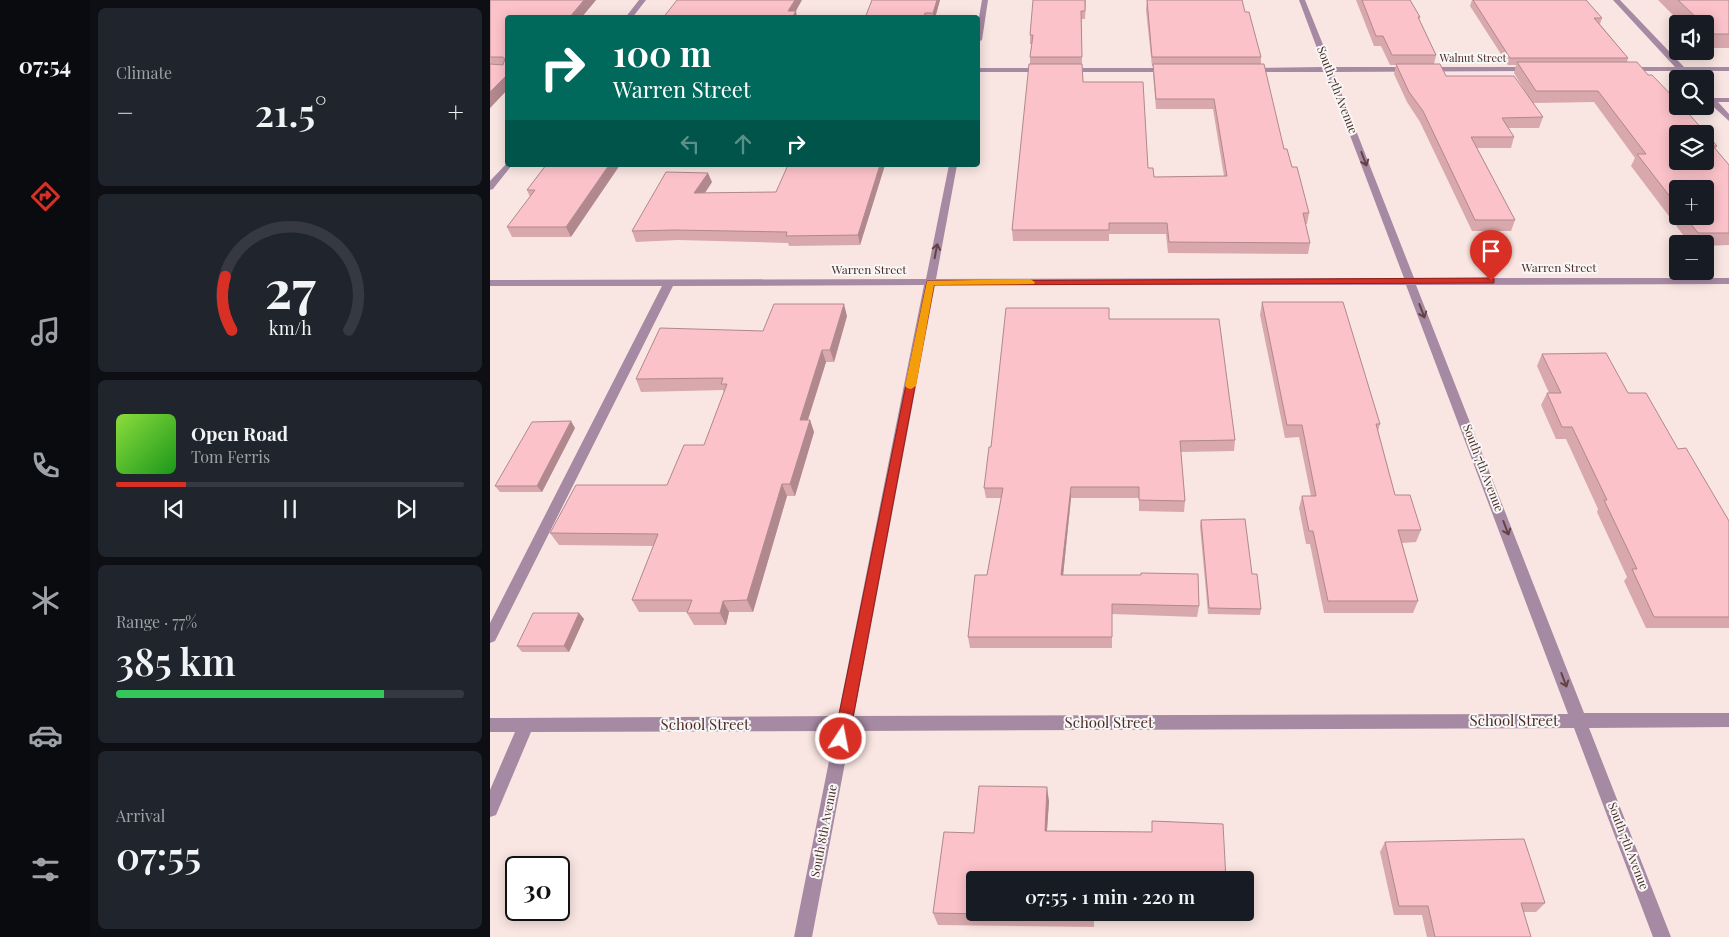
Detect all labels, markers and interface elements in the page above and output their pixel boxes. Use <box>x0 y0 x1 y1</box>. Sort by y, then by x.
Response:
map controls <box>1669 15 1714 280</box>
button: sound <box>1669 15 1714 60</box>
text: 100 m <box>613 29 711 76</box>
icon: right <box>530 35 595 100</box>
street label: South 7th Avenue <box>1314 44 1362 136</box>
text: 07:54 <box>19 50 71 80</box>
street label: Walnut Street <box>1439 50 1507 65</box>
text: Climate <box>116 62 172 83</box>
button: search <box>1669 70 1714 115</box>
text: Warren Street <box>613 74 751 104</box>
text: 21.5° <box>255 86 327 137</box>
text: − <box>116 93 134 130</box>
text: + <box>448 93 464 130</box>
button: layers <box>1669 125 1714 170</box>
icon: left <box>676 130 704 158</box>
icon: ahead <box>729 130 757 158</box>
icon: right <box>782 130 810 158</box>
one-way arrow <box>1360 151 1369 167</box>
icon: directions <box>28 179 63 214</box>
button: + <box>1669 180 1714 225</box>
pin <box>1470 230 1512 281</box>
button: − <box>1669 235 1714 280</box>
icon: arrive <box>1477 237 1505 265</box>
one-way arrow <box>932 244 942 260</box>
text: 27 <box>265 253 316 322</box>
street label: Warren Street <box>1520 259 1597 275</box>
street label: Warren Street <box>830 261 907 277</box>
one-way arrow <box>1418 303 1428 318</box>
icon: music <box>28 314 63 349</box>
text: km/h <box>269 316 312 339</box>
text: Open Road <box>191 420 288 446</box>
street label: South 7th Avenue <box>1460 422 1508 514</box>
text: Tom Ferris <box>191 446 270 467</box>
icon: phone <box>28 448 63 483</box>
icon: previous <box>160 495 188 523</box>
icon: pause <box>276 495 304 523</box>
icon: next <box>392 495 420 523</box>
one-way arrow <box>1502 520 1511 535</box>
icon: climate <box>28 583 63 618</box>
text: Range · 77% <box>116 611 197 632</box>
text: 385 km <box>116 635 236 686</box>
one-way arrow <box>1560 672 1569 687</box>
street label: School Street <box>1470 710 1559 730</box>
position arrow <box>814 712 866 764</box>
street label: School Street <box>1065 712 1154 732</box>
street label: School Street <box>661 714 750 734</box>
icon: car <box>28 718 63 753</box>
street label: South 8th Avenue <box>806 783 840 878</box>
street label: South 7th Avenue <box>1605 800 1653 892</box>
text: Arrival <box>116 805 165 826</box>
text: 07:55 <box>116 829 201 880</box>
icon: filters <box>28 852 63 887</box>
speed limit sign: 30 <box>505 856 570 921</box>
text: 07:55 · 1 min · 220 m <box>1025 883 1195 909</box>

